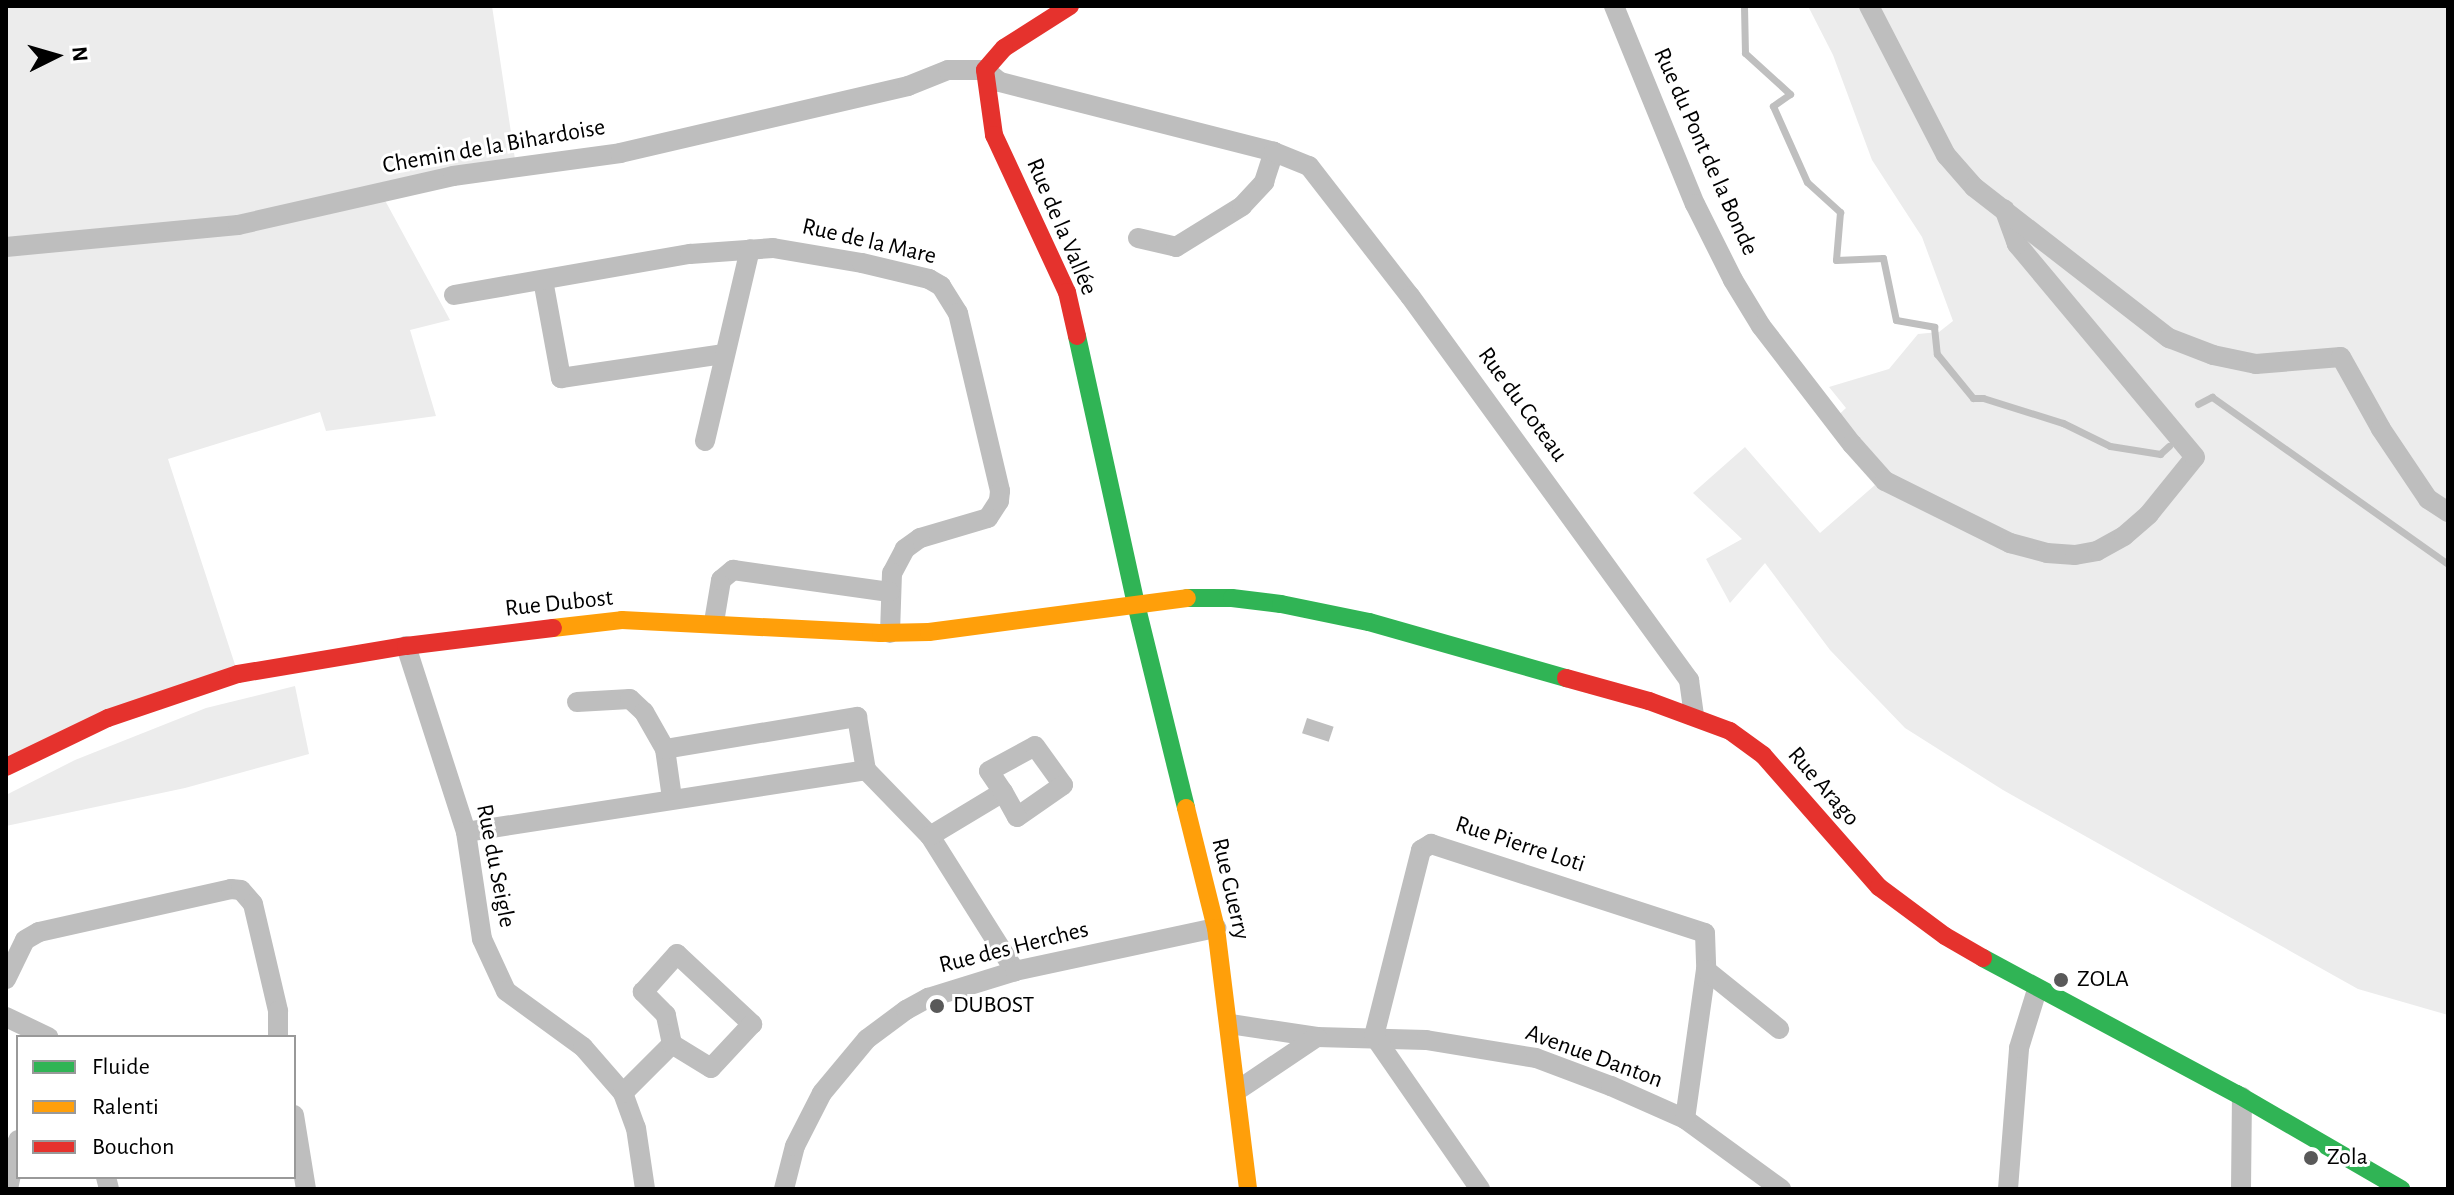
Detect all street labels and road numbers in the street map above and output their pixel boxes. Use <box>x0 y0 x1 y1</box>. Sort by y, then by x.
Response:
street label: Rue du Pont de la Bonde <box>1646 44 1764 260</box>
street label: Chemin de la Bihardoise <box>380 113 608 181</box>
street label: Rue de la Vallée <box>1019 154 1103 300</box>
street label: Rue de la Mare <box>799 213 939 271</box>
street label: Rue du Coteau <box>1471 342 1573 468</box>
street label: Rue Dubost <box>504 584 614 624</box>
street label: Rue Arago <box>1781 741 1865 833</box>
street label: Rue du Seigle <box>469 802 521 930</box>
street label: Rue Pierre Loti <box>1451 810 1589 880</box>
street label: Rue Guerry <box>1204 835 1256 943</box>
street label: Rue des Herches <box>936 916 1092 980</box>
street label: Avenue Danton <box>1521 1019 1667 1095</box>

